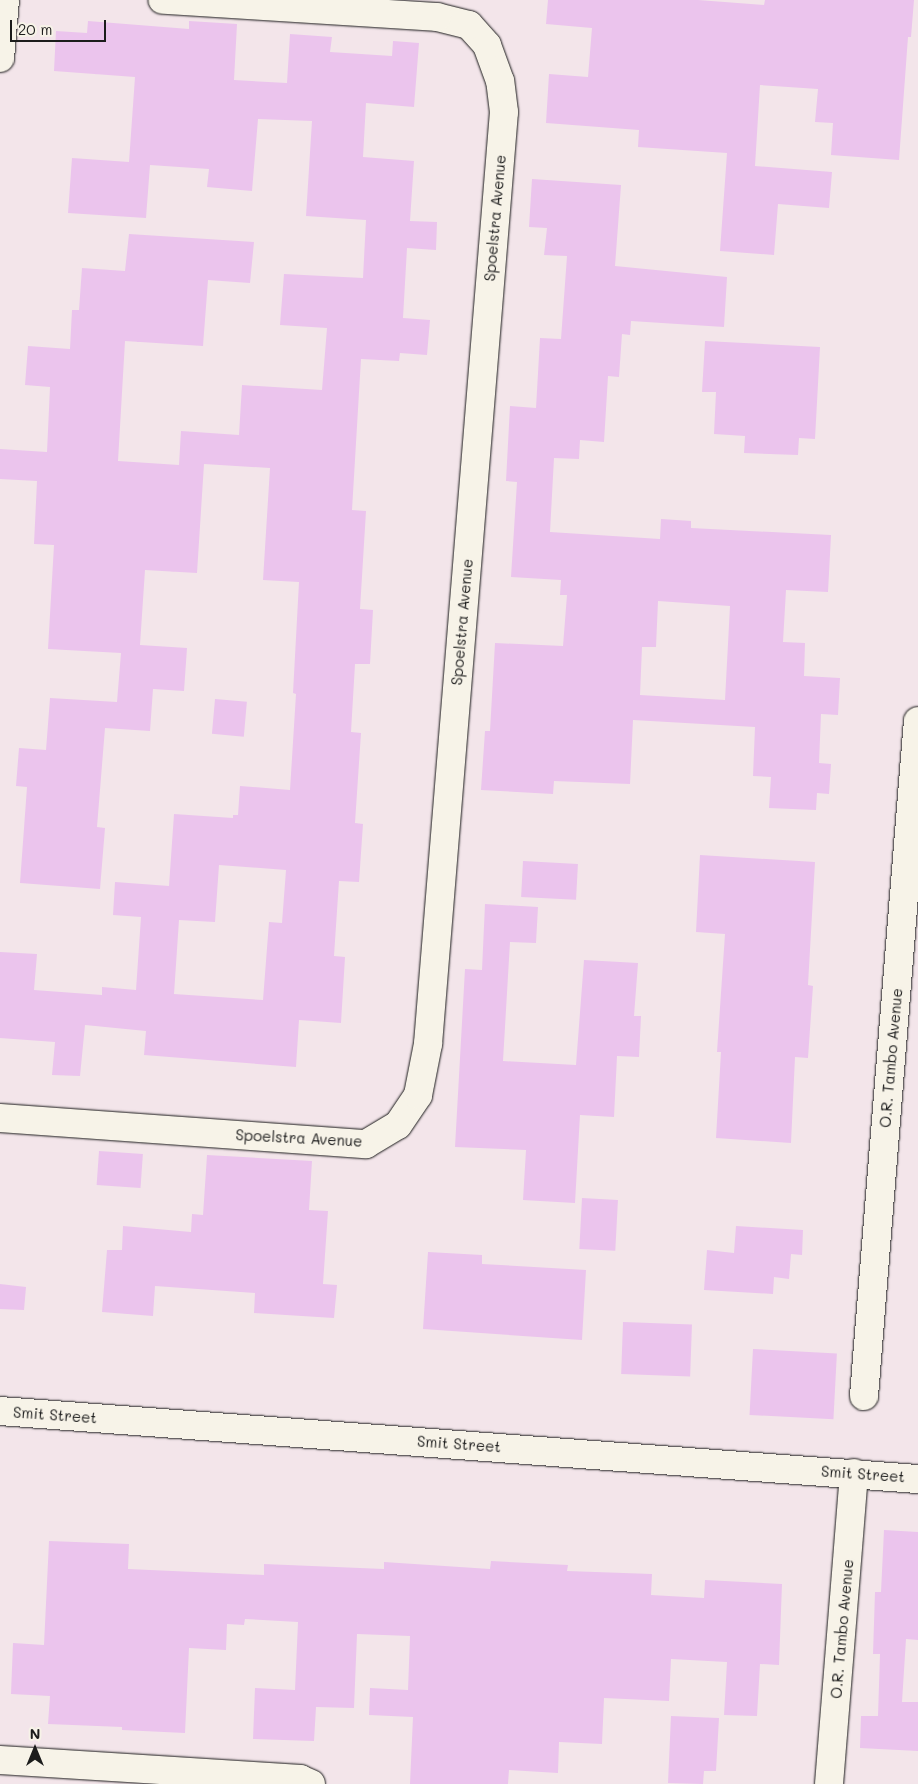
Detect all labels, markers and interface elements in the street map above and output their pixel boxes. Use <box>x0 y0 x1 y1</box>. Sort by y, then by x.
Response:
scale bar <box>12 10 109 42</box>
text: 20 m <box>18 19 52 39</box>
street label: Spoelstra Avenue <box>480 154 510 282</box>
street label: Spoelstra Avenue <box>447 558 477 686</box>
street label: O.R. Tambo Avenue <box>876 987 906 1129</box>
street label: Spoelstra Avenue <box>235 1126 363 1150</box>
street label: Smit Street <box>12 1403 98 1427</box>
street label: Smit Street <box>416 1432 502 1456</box>
street label: Smit Street <box>820 1462 906 1486</box>
street label: O.R. Tambo Avenue <box>827 1558 857 1700</box>
north arrow <box>10 1724 60 1774</box>
text: N <box>30 1724 40 1743</box>

